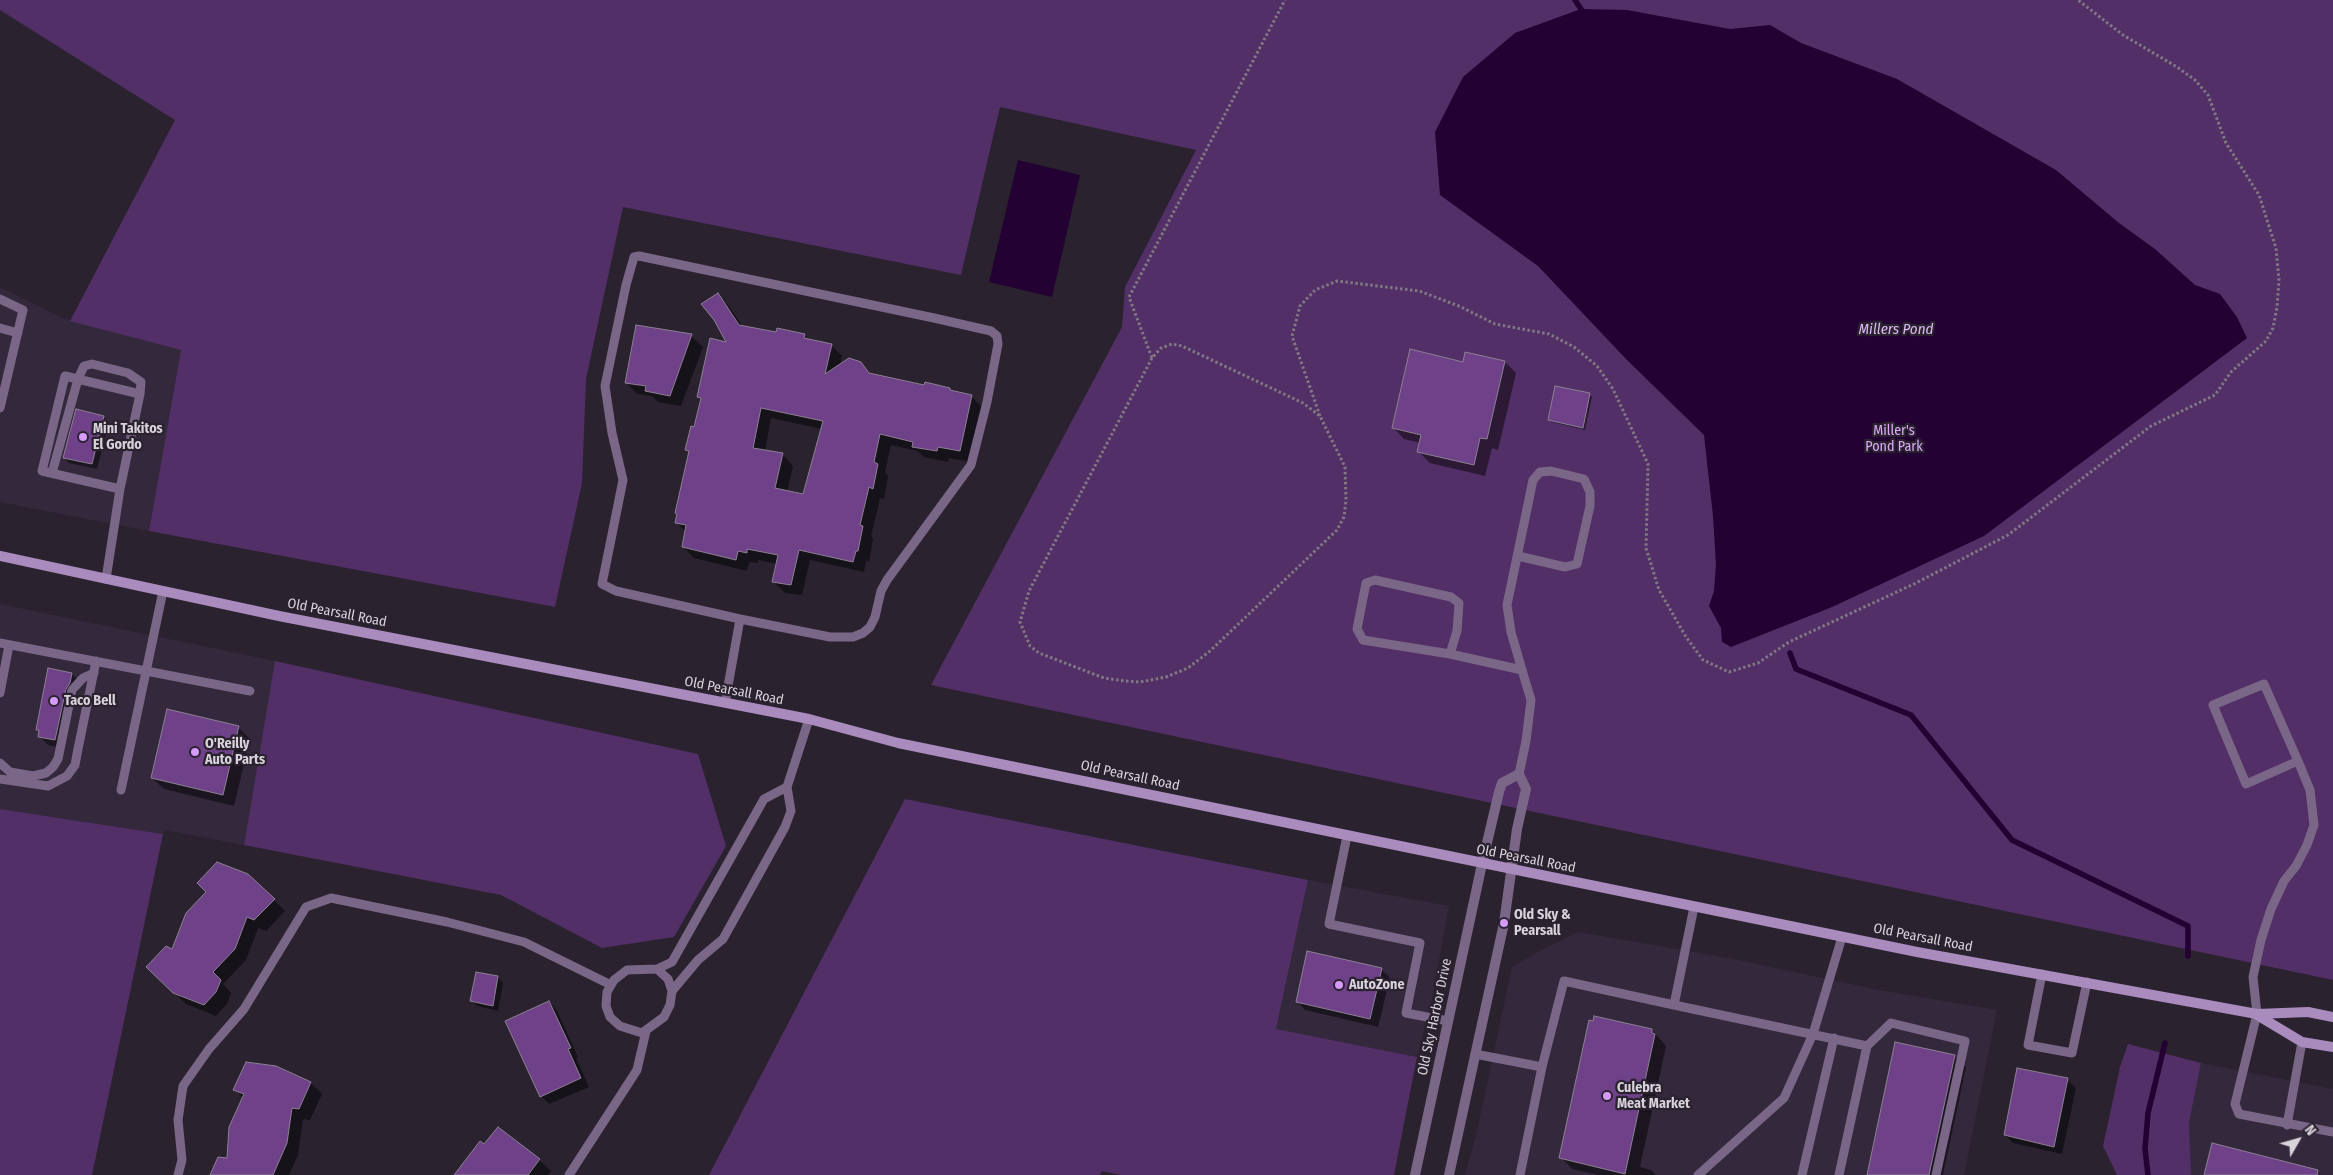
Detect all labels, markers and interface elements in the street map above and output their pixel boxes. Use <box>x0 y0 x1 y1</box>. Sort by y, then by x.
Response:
water label: Millers Pond <box>1859 321 1933 339</box>
place label: Mini Takitos El Gordo <box>93 421 163 454</box>
park label: Miller's Pond Park <box>1865 423 1923 456</box>
marker: Mini Takitos El Gordo <box>77 431 89 443</box>
street label: Old Pearsall Road <box>286 595 388 631</box>
street label: Old Pearsall Road <box>683 673 785 709</box>
place label: Taco Bell <box>64 693 116 709</box>
marker: Taco Bell <box>48 695 60 707</box>
place label: O'Reilly Auto Parts <box>205 736 265 769</box>
marker: O'Reilly Auto Parts <box>189 746 201 758</box>
street label: Old Pearsall Road <box>1079 757 1181 795</box>
street label: Old Pearsall Road <box>1475 841 1577 877</box>
place label: Old Sky & Pearsall <box>1514 907 1571 940</box>
marker: Old Sky & Pearsall <box>1498 917 1510 929</box>
street label: Old Pearsall Road <box>1872 920 1974 956</box>
street label: Old Sky Harbor Drive <box>1414 957 1456 1077</box>
place label: AutoZone <box>1349 977 1405 993</box>
marker: AutoZone <box>1333 979 1345 991</box>
place label: Culebra Meat Market <box>1617 1080 1690 1112</box>
marker: Culebra Meat Market <box>1601 1090 1613 1102</box>
north arrow <box>2273 1115 2323 1165</box>
text: N <box>2301 1122 2319 1139</box>

